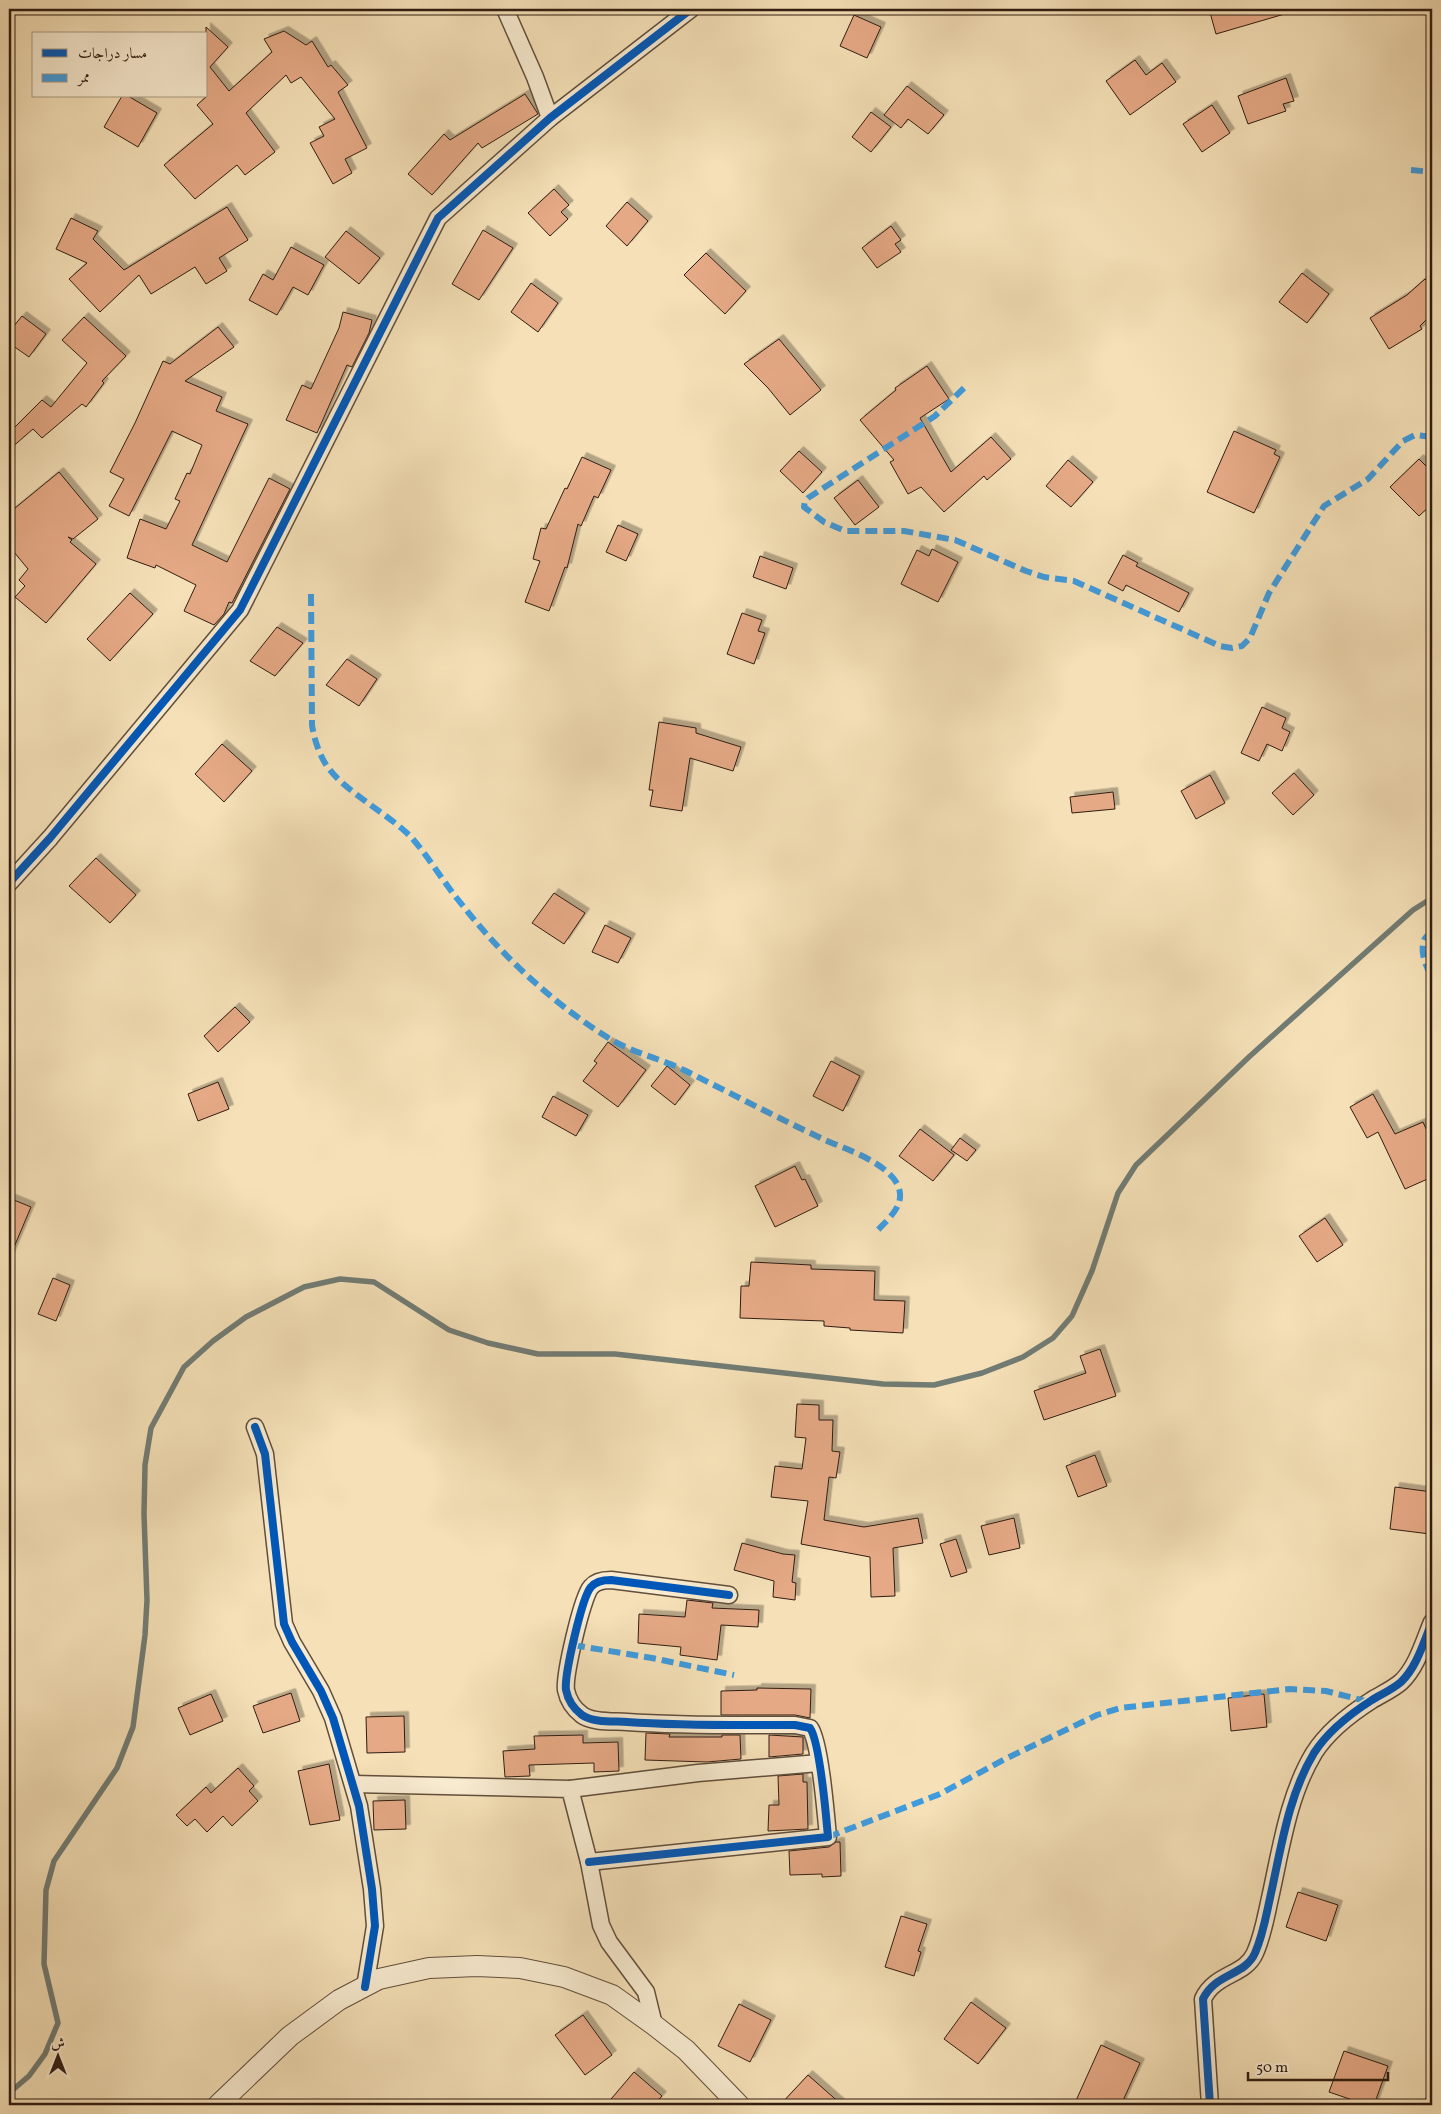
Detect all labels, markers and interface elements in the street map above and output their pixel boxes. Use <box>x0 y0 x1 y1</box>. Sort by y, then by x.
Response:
legend <box>32 32 208 98</box>
text: مسار دراجات <box>78 44 147 65</box>
text: ممر <box>76 68 90 89</box>
north arrow <box>32 2032 82 2082</box>
text: ش <box>51 2035 65 2054</box>
scale bar <box>1248 2049 1388 2081</box>
text: 50 m <box>1256 2058 1288 2079</box>

